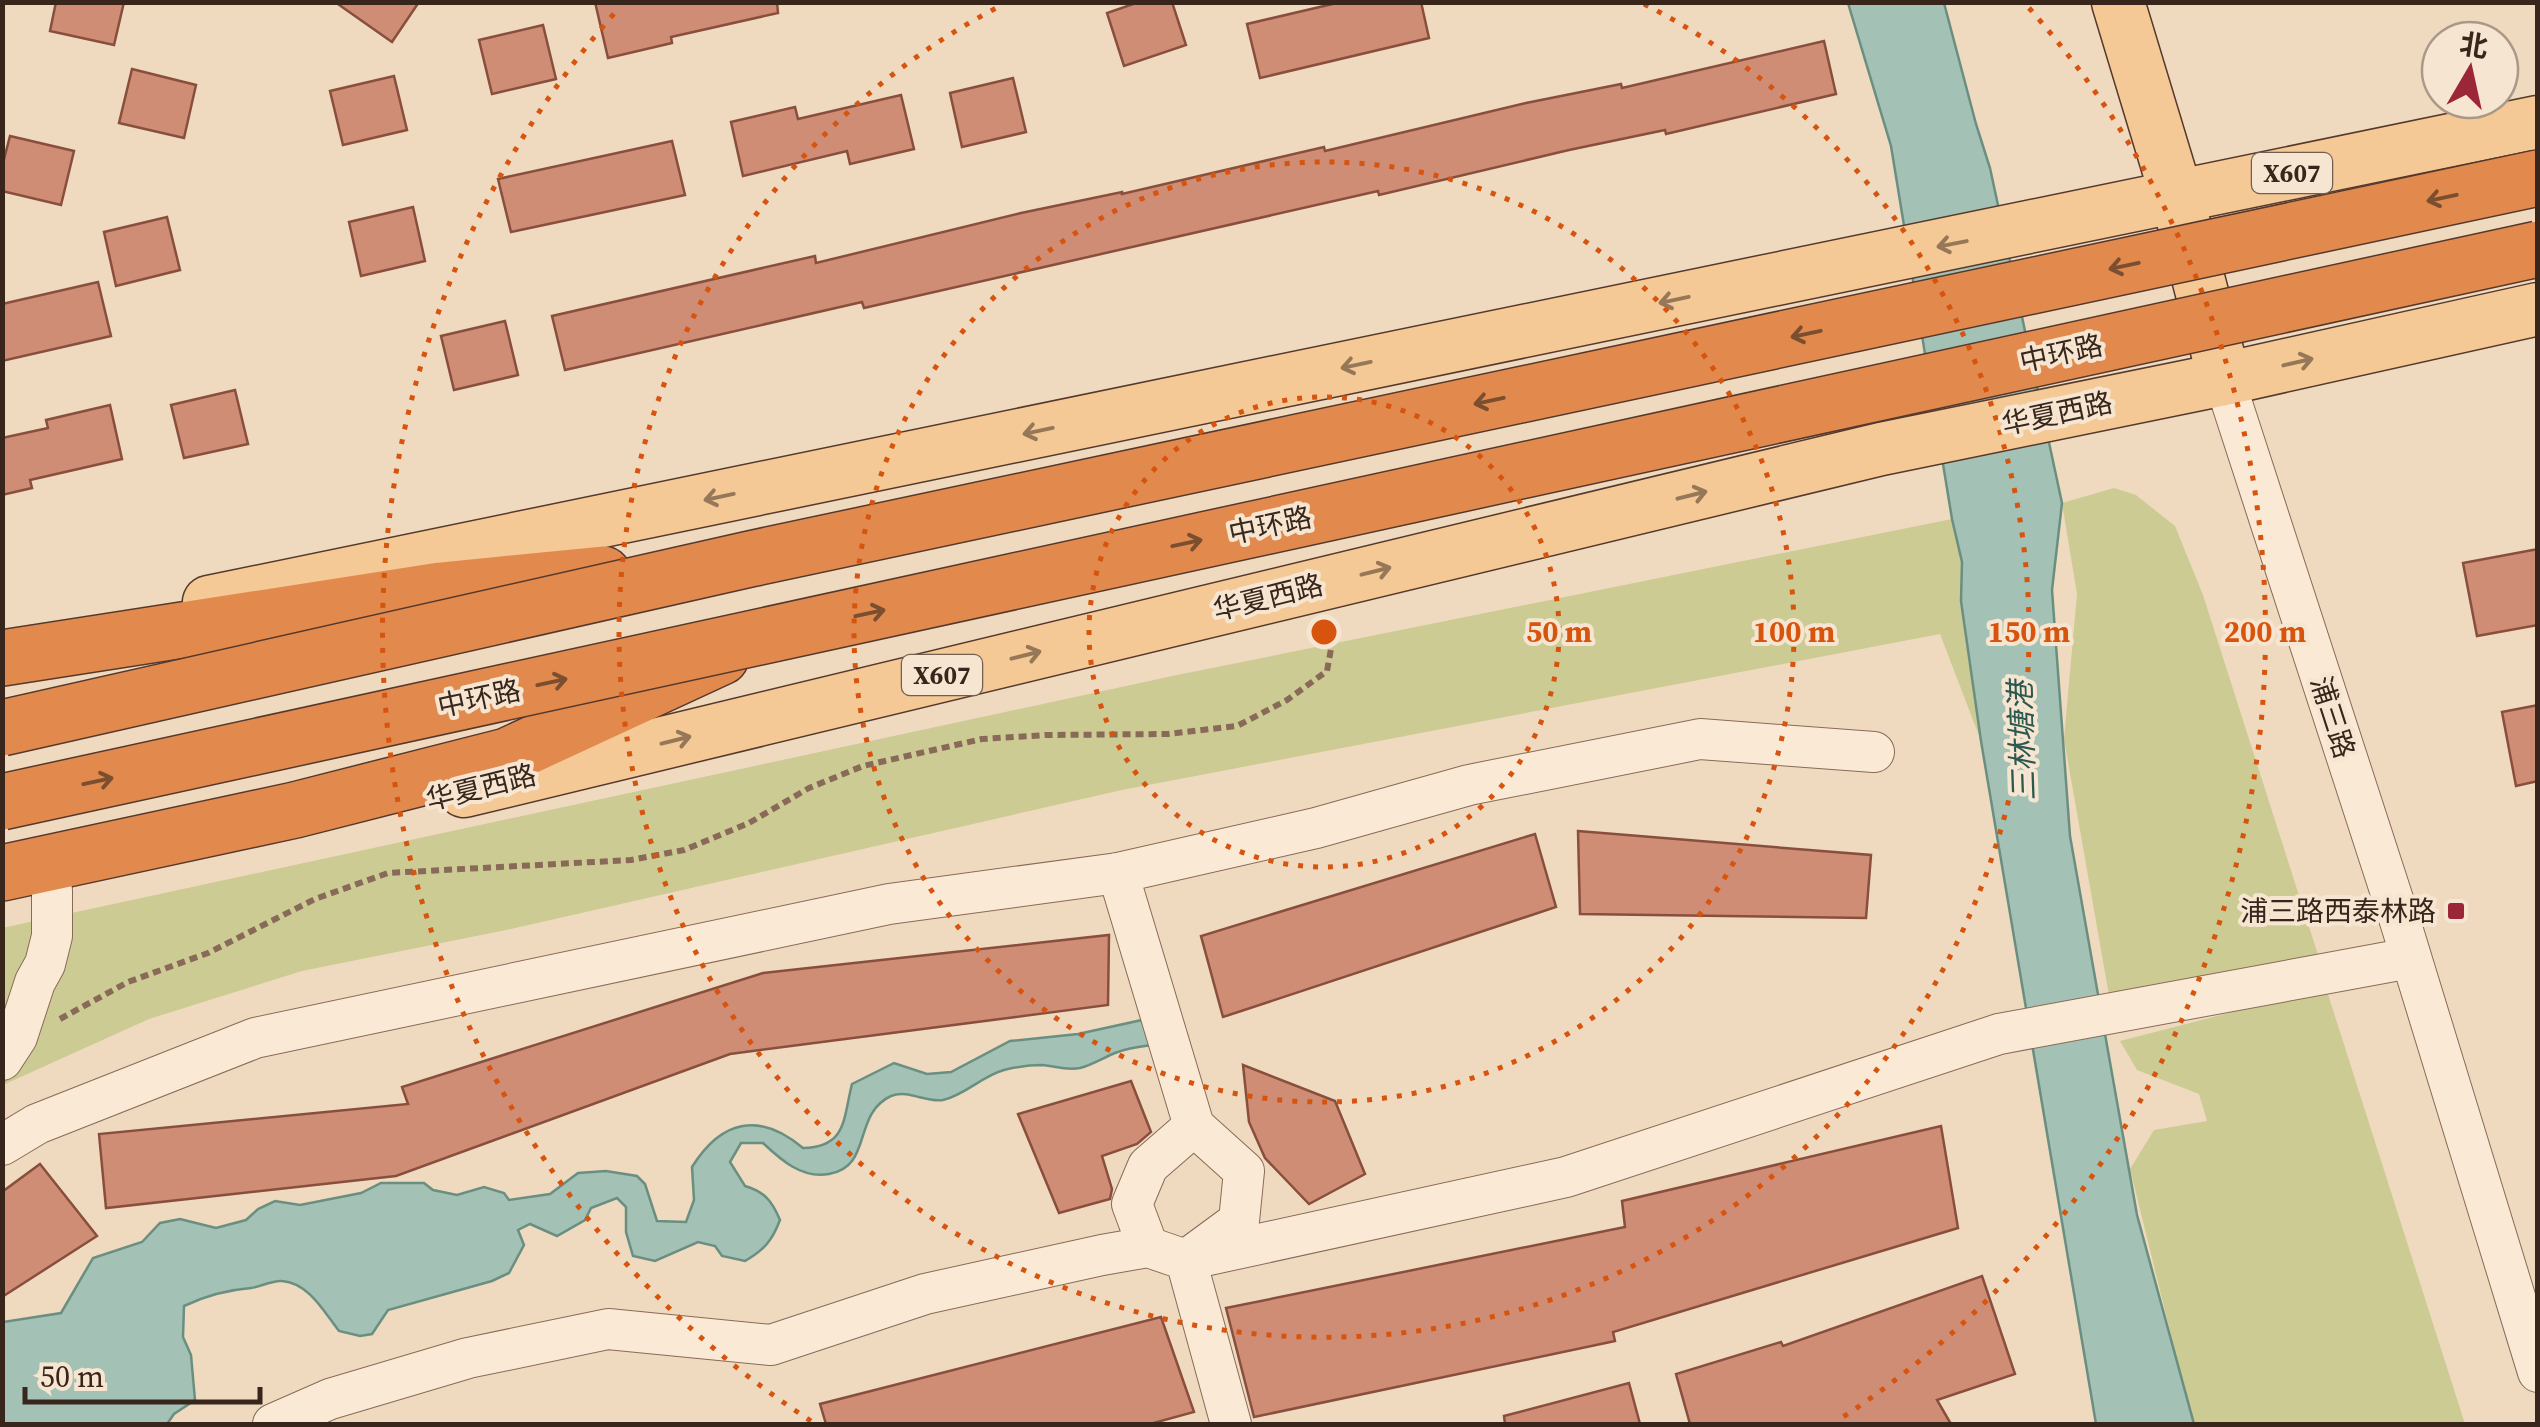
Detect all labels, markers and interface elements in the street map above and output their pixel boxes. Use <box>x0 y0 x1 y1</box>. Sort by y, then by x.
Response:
north arrow <box>2420 20 2520 120</box>
text: 北 <box>2457 24 2491 66</box>
road number: X607 <box>2252 153 2332 193</box>
one-way arrow <box>2427 190 2459 208</box>
one-way arrow <box>1936 235 1968 254</box>
one-way arrow <box>2109 258 2141 276</box>
one-way arrow <box>1659 291 1691 310</box>
one-way arrow <box>1791 325 1823 344</box>
street label: 中环路 <box>2016 326 2106 380</box>
one-way arrow <box>2281 352 2313 370</box>
one-way arrow <box>1341 357 1373 376</box>
street label: 华夏西路 <box>1998 383 2116 443</box>
one-way arrow <box>1473 393 1505 412</box>
one-way arrow <box>1022 422 1054 441</box>
one-way arrow <box>1675 485 1707 503</box>
one-way arrow <box>704 488 736 507</box>
street label: 中环路 <box>1225 498 1315 552</box>
one-way arrow <box>1170 533 1202 552</box>
one-way arrow <box>1359 561 1391 579</box>
street label: 华夏西路 <box>1209 565 1327 629</box>
one-way arrow <box>853 602 885 621</box>
text: 50 m <box>1526 611 1592 652</box>
text: 100 m <box>1753 611 1835 652</box>
text: 150 m <box>1988 611 2070 652</box>
text: 200 m <box>2224 611 2306 652</box>
centre of rings <box>1306 614 1342 650</box>
one-way arrow <box>1009 645 1041 663</box>
road number: X607 <box>902 655 982 695</box>
street label: 中环路 <box>434 671 524 725</box>
street label: 浦三路 <box>2302 671 2364 763</box>
one-way arrow <box>535 672 567 690</box>
water label: 三林塘港 <box>1999 676 2045 802</box>
one-way arrow <box>659 730 691 748</box>
street label: 华夏西路 <box>422 755 540 819</box>
one-way arrow <box>81 771 113 790</box>
place label: 浦三路西泰林路 <box>2240 892 2436 930</box>
marker: 浦三路西泰林路 <box>2445 900 2467 922</box>
scale bar <box>25 1342 260 1404</box>
text: 50 m <box>40 1356 104 1397</box>

